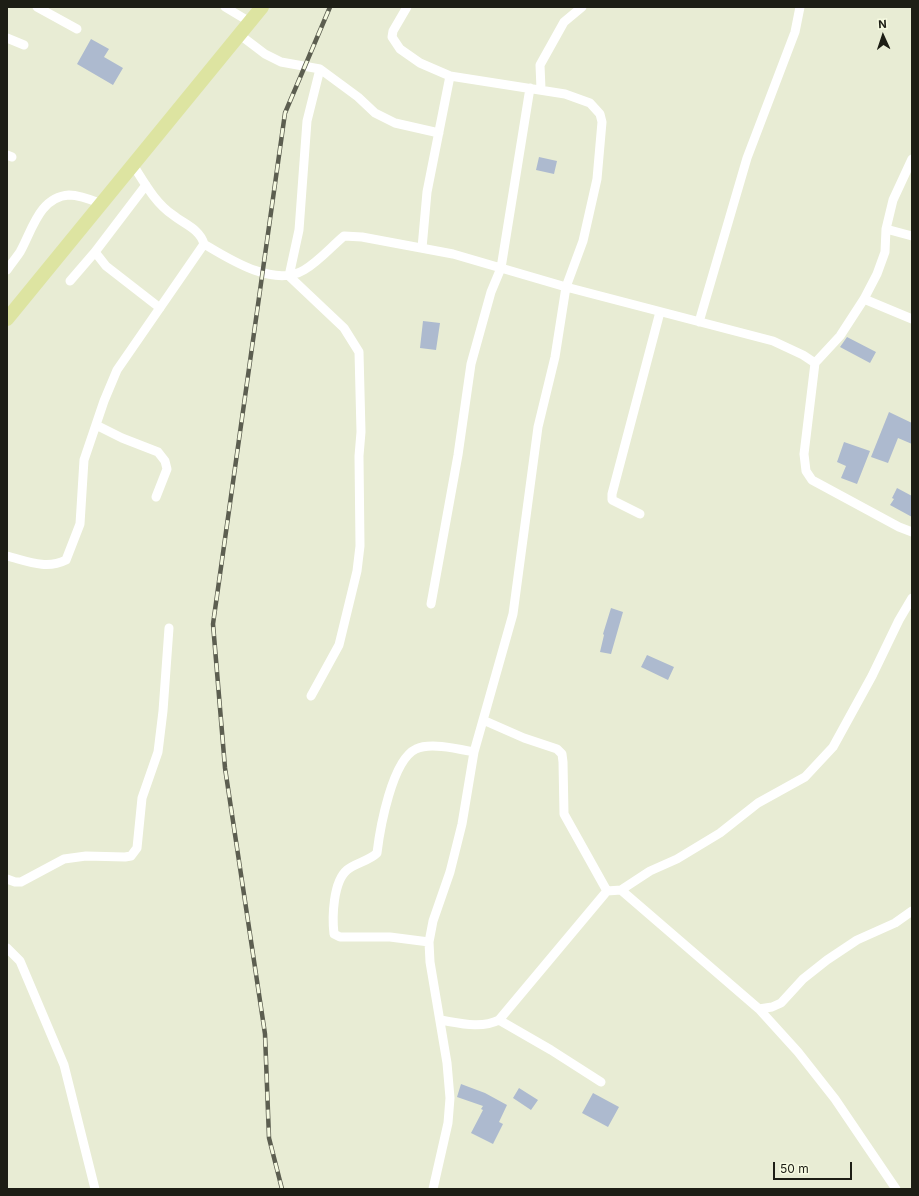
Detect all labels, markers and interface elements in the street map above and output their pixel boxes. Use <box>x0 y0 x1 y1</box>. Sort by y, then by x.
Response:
north arrow <box>863 16 903 56</box>
text: N <box>878 17 887 31</box>
scale bar <box>775 1154 854 1180</box>
text: 50 m <box>780 1161 809 1176</box>

